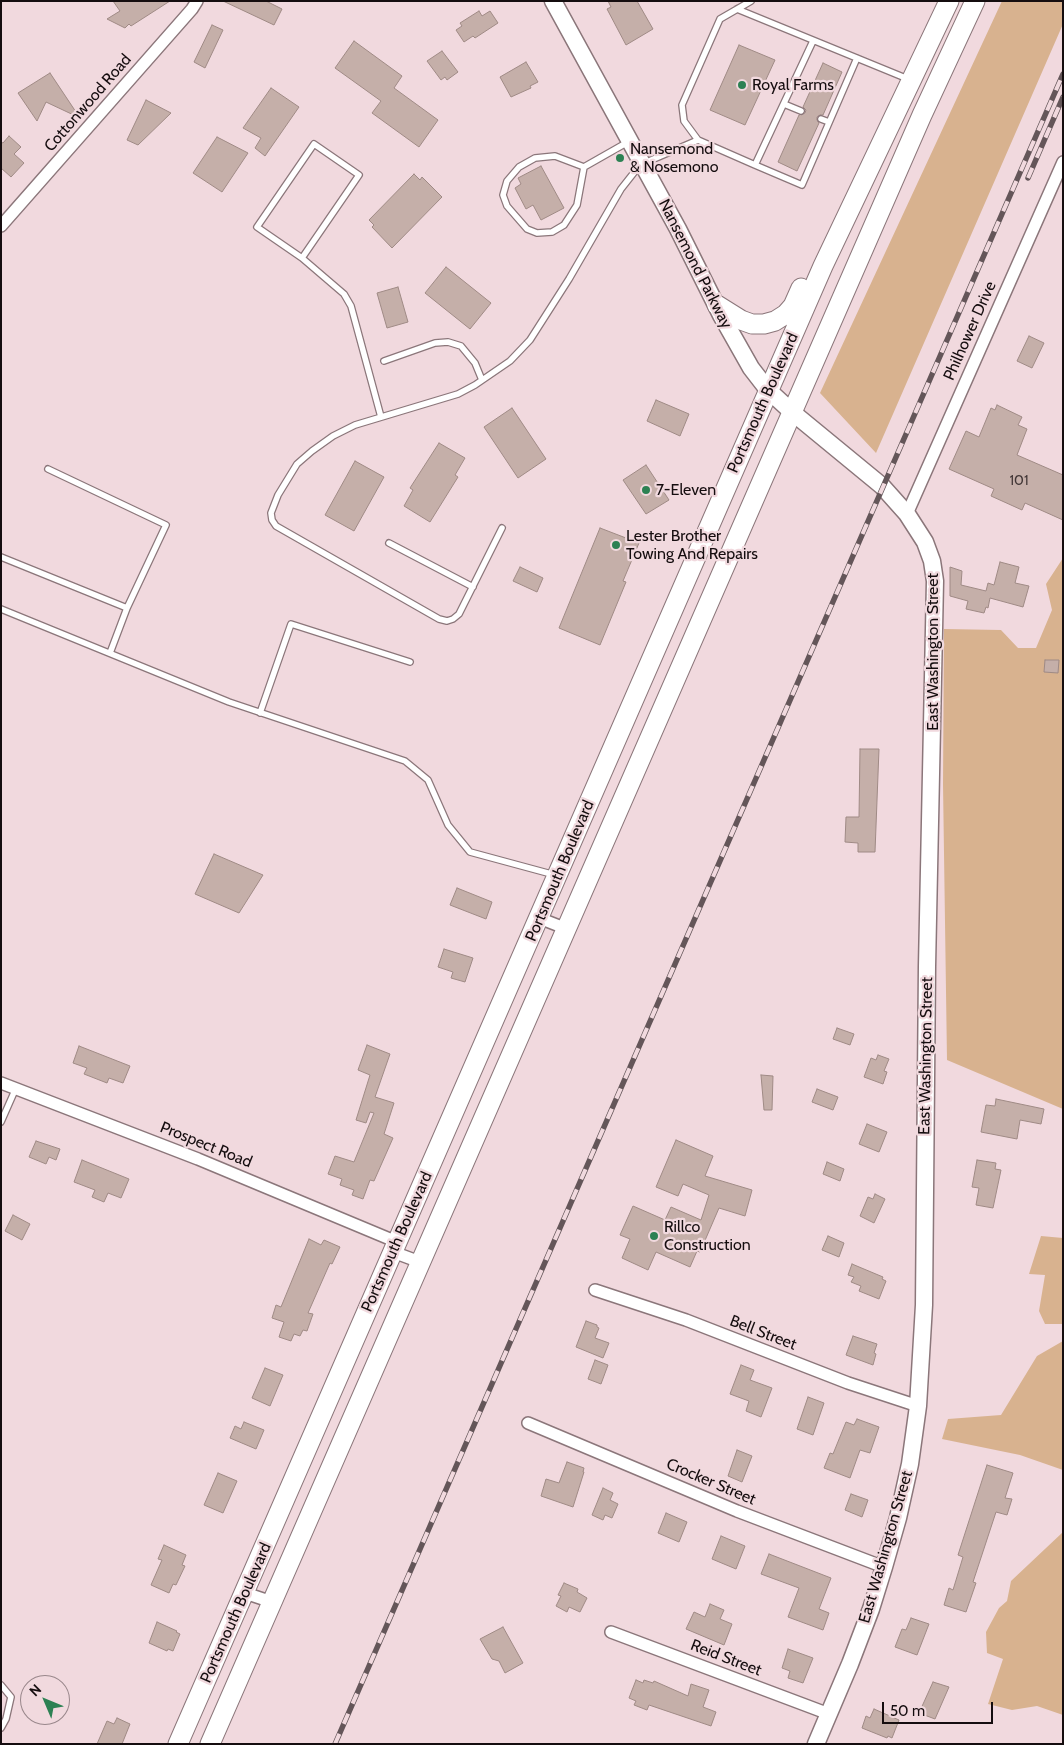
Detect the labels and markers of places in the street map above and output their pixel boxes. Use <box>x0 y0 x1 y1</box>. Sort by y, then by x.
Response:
place label: Royal Farms <box>752 75 834 95</box>
marker: Royal Farms <box>736 79 748 91</box>
place label: Nansemond & Nosemono <box>630 139 719 177</box>
marker: Nansemond & Nosemono <box>614 152 626 164</box>
place label: 7-Eleven <box>656 480 716 500</box>
marker: 7-Eleven <box>640 484 652 496</box>
place label: Lester Brother Towing And Repairs <box>626 526 758 564</box>
marker: Lester Brother Towing And Repairs <box>610 539 622 551</box>
place label: Rillco Construction <box>664 1217 751 1255</box>
marker: Rillco Construction <box>648 1230 660 1242</box>

